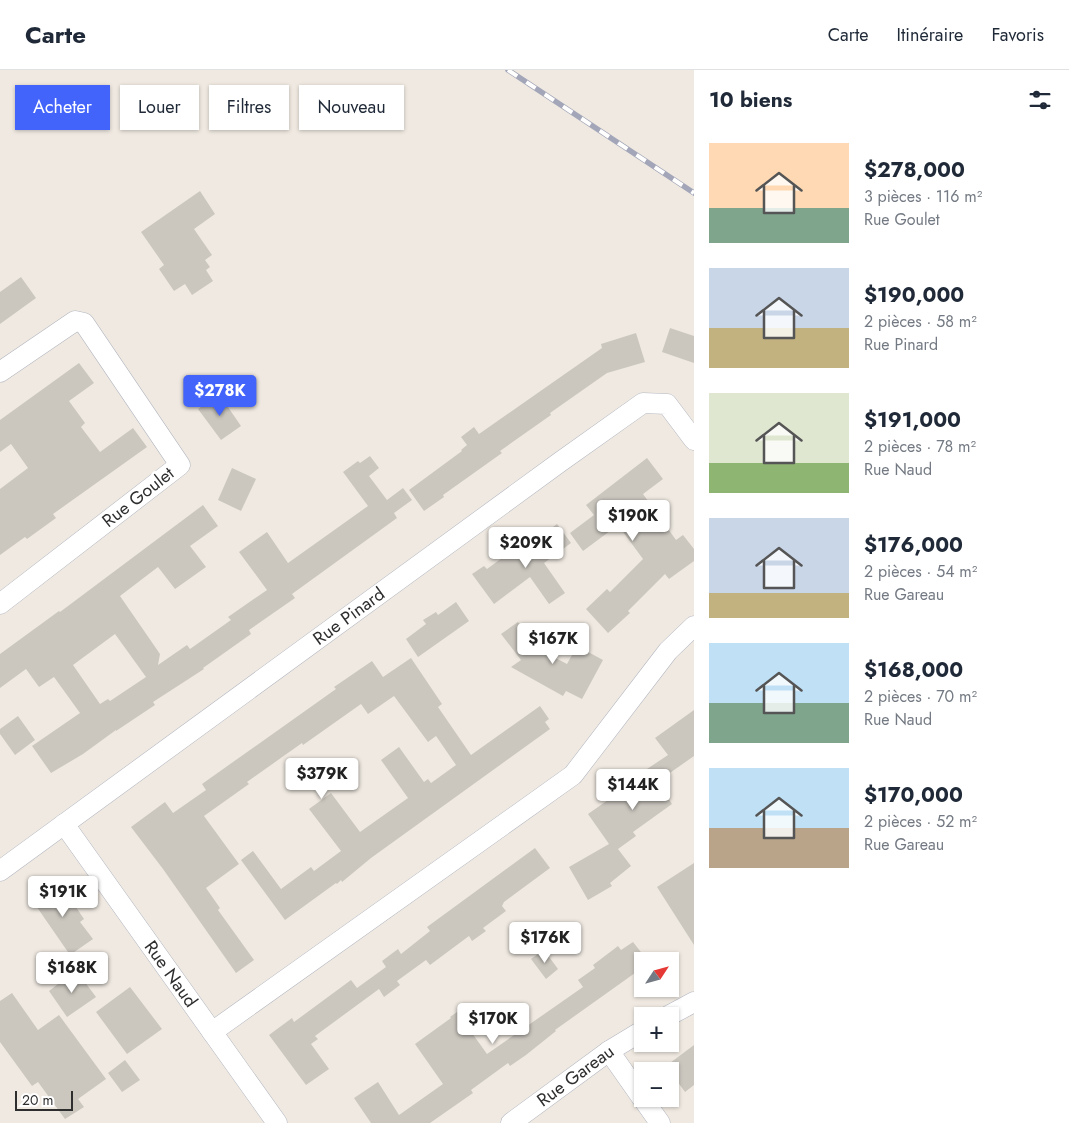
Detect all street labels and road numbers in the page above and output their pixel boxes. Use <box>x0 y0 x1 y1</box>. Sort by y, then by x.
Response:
street label: Rue Goulet <box>96 460 180 533</box>
street label: Rue Pinard <box>308 581 390 651</box>
street label: Rue Naud <box>138 935 204 1013</box>
street label: Rue Gareau <box>531 1038 620 1113</box>

